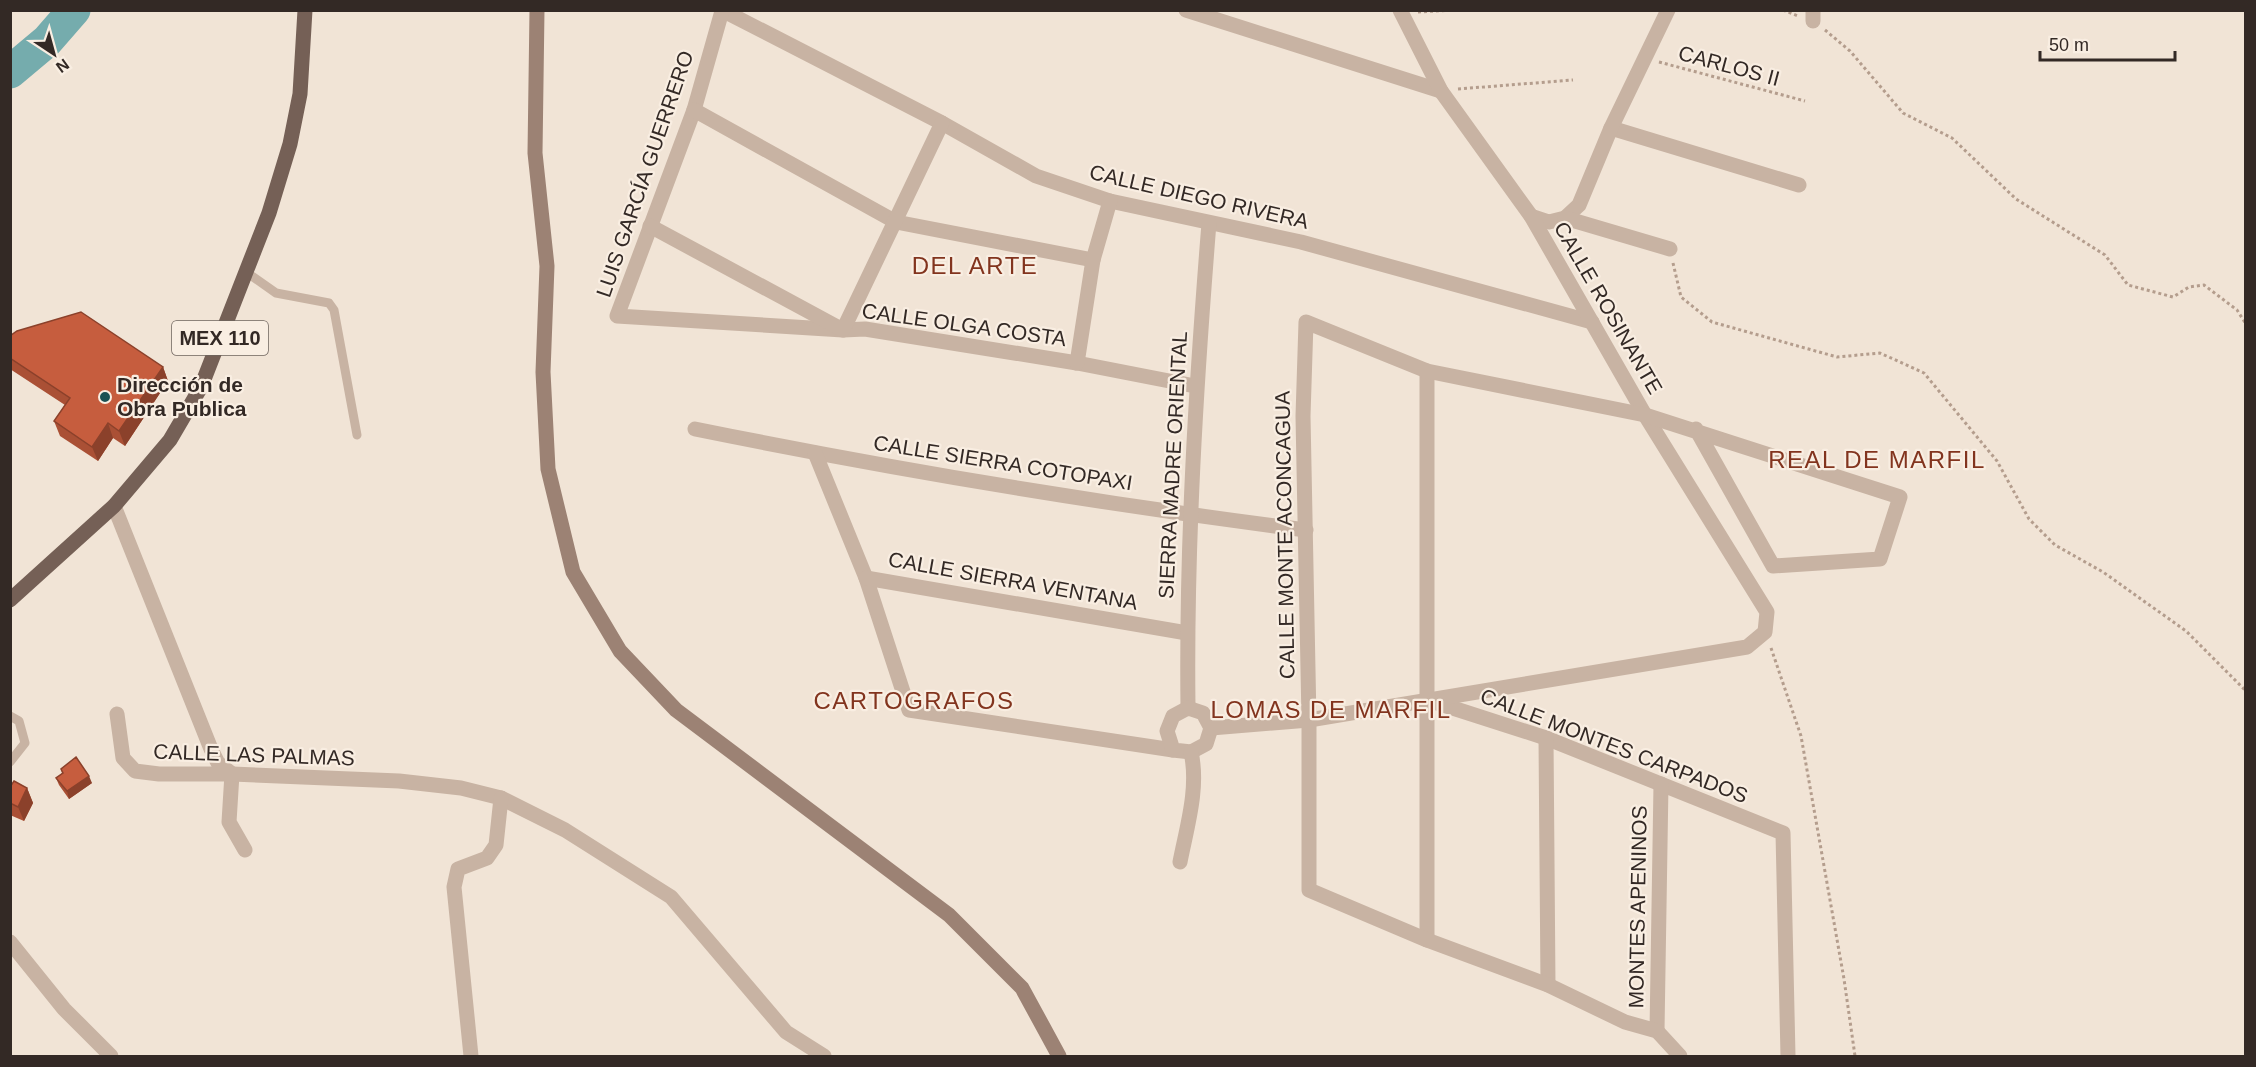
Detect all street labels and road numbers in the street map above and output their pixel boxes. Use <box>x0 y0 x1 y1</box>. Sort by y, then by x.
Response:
street label: CARLOS II <box>1676 41 1782 90</box>
street label: LUIS GARCÍA GUERRERO <box>591 48 698 300</box>
street label: CALLE DIEGO RIVERA <box>1087 160 1311 233</box>
street label: CALLE ROSINANTE <box>1550 218 1667 398</box>
street label: CALLE OLGA COSTA <box>860 299 1068 350</box>
road number: MEX 110 <box>172 321 268 355</box>
street label: SIERRA MADRE ORIENTAL <box>1154 331 1191 599</box>
street label: CALLE MONTE ACONCAGUA <box>1270 391 1299 679</box>
street label: CALLE SIERRA COTOPAXI <box>872 431 1134 494</box>
street label: CALLE SIERRA VENTANA <box>887 547 1140 614</box>
street label: CALLE MONTES CARPADOS <box>1477 684 1751 807</box>
street label: CALLE LAS PALMAS <box>153 739 355 770</box>
street label: MONTES APENINOS <box>1624 805 1651 1009</box>

